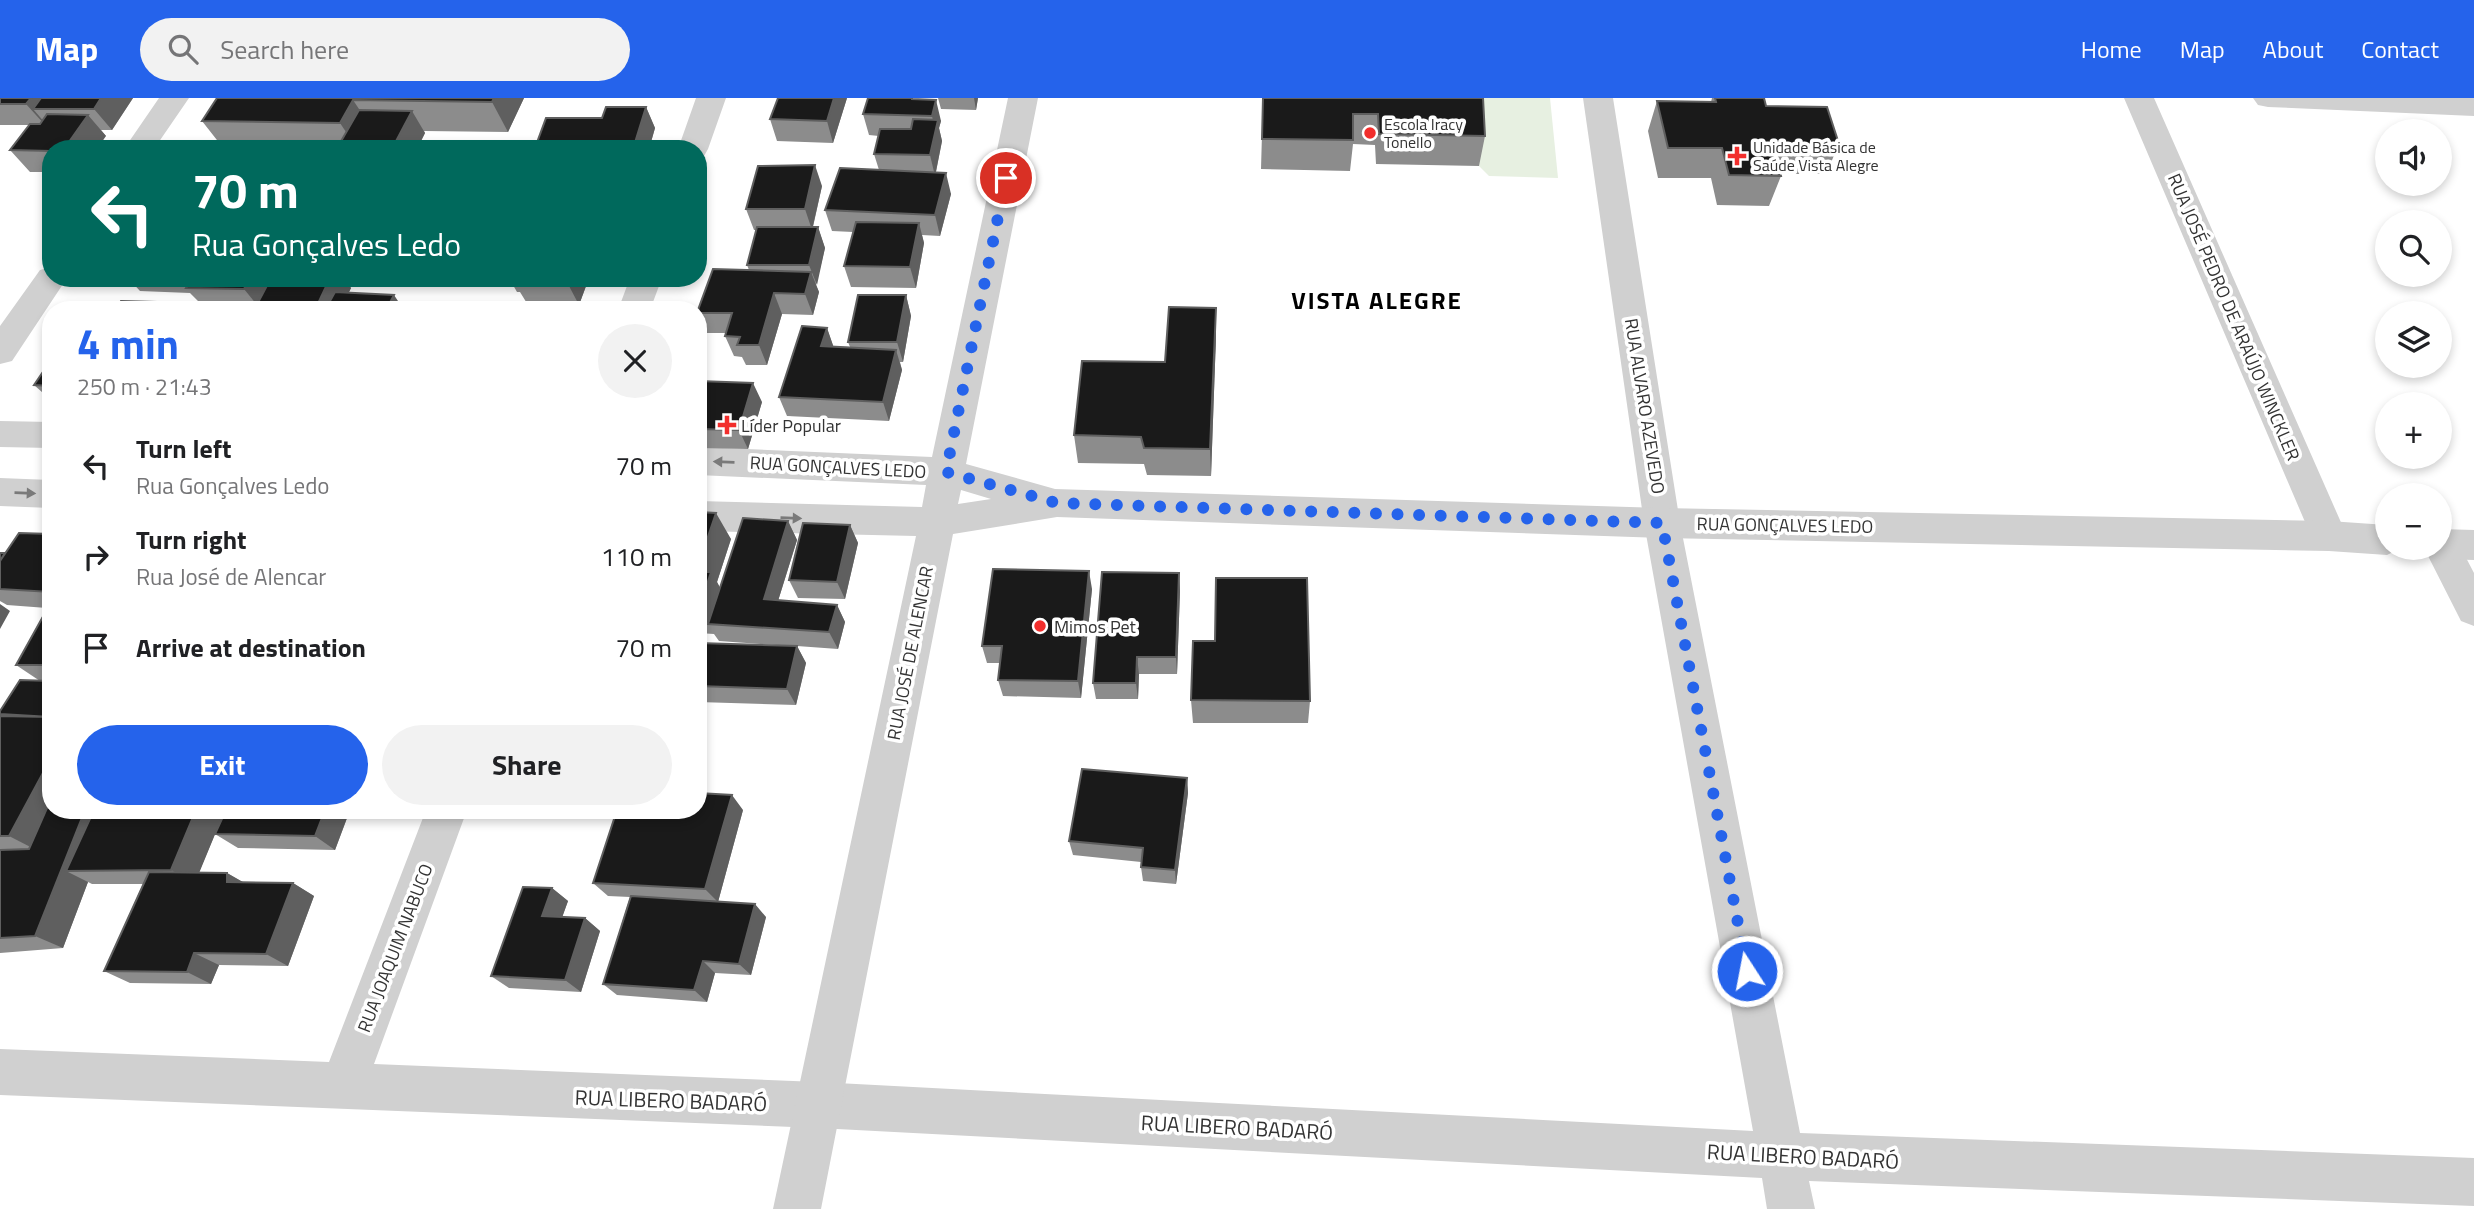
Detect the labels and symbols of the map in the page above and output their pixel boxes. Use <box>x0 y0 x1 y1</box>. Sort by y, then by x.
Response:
place label: Escola Iracy Tonello <box>1384 112 1463 154</box>
marker: Escola Iracy Tonello <box>1362 125 1378 141</box>
place label: Unidade Básica de Saúde Vista Alegre <box>1753 135 1879 177</box>
marker: Unidade Básica de Saúde Vista Alegre <box>1727 146 1747 166</box>
pin <box>976 148 1036 208</box>
street label: RUA JOSÉ PEDRO DE ARAÚJO WINCKLER <box>2161 169 2307 465</box>
district label: VISTA ALEGRE <box>1291 282 1463 318</box>
street label: RUA ALVARO AZEVEDO <box>1618 316 1672 496</box>
place label: Líder Popular <box>741 412 841 439</box>
marker: Líder Popular <box>719 417 735 433</box>
street label: RUA GONÇALVES LEDO <box>749 449 927 485</box>
one-way arrow <box>712 457 734 468</box>
one-way arrow <box>15 487 37 498</box>
street label: RUA GONÇALVES LEDO <box>1696 510 1874 540</box>
one-way arrow <box>780 512 802 524</box>
street label: RUA JOSÉ DE ALENCAR <box>880 564 940 742</box>
place label: Mimos Pet <box>1054 613 1137 640</box>
marker: Mimos Pet <box>1032 618 1048 634</box>
street label: RUA JOAQUIM NABUCO <box>350 860 440 1036</box>
position arrow <box>1710 934 1784 1008</box>
street label: RUA LIBERO BADARÓ <box>574 1081 768 1119</box>
street label: RUA LIBERO BADARÓ <box>1140 1106 1334 1148</box>
street label: RUA LIBERO BADARÓ <box>1706 1135 1900 1177</box>

